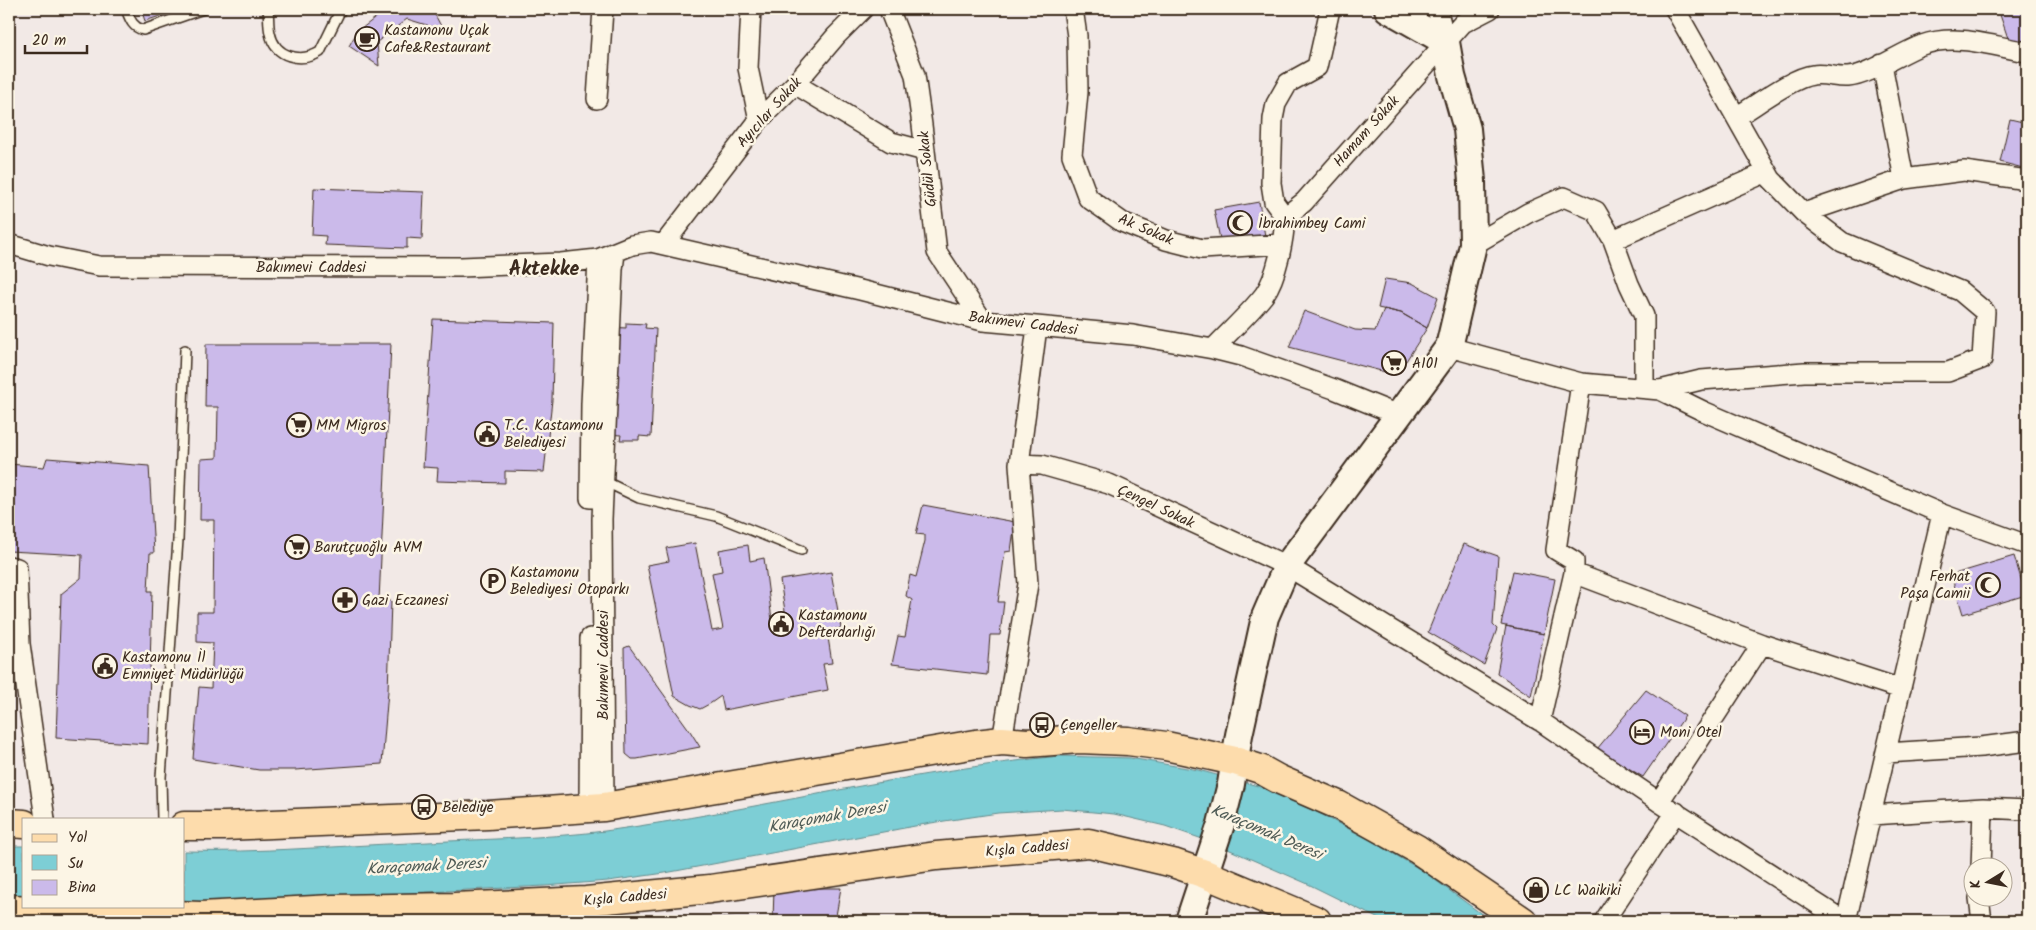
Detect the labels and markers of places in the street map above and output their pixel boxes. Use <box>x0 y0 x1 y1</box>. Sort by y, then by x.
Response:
place label: Kastamonu Uçak Cafe&Restaurant <box>384 19 491 60</box>
cafe icon: Kastamonu Uçak Cafe&Restaurant <box>354 26 380 52</box>
mosque icon: İbrahimbey Cami <box>1227 210 1253 236</box>
place label: İbrahimbey Cami <box>1258 212 1367 236</box>
supermarket icon: A101 <box>1381 350 1407 376</box>
place label: A101 <box>1412 352 1438 376</box>
supermarket icon: MM Migros <box>286 412 312 438</box>
place label: MM Migros <box>316 414 387 438</box>
place label: T.C. Kastamonu Belediyesi <box>504 414 603 455</box>
public building icon: T.C. Kastamonu Belediyesi <box>474 421 500 447</box>
supermarket icon: Barutçuoğlu AVM <box>284 534 310 560</box>
place label: Barutçuoğlu AVM <box>314 536 422 560</box>
place label: Kastamonu Belediyesi Otoparkı <box>510 561 630 602</box>
place label: Ferhat Paşa Camii <box>1900 565 1971 606</box>
parking icon: Kastamonu Belediyesi Otoparkı <box>480 568 506 594</box>
mosque icon: Ferhat Paşa Camii <box>1975 572 2001 598</box>
pharmacy icon: Gazi Eczanesi <box>332 587 358 613</box>
place label: Gazi Eczanesi <box>362 589 450 613</box>
place label: Kastamonu Defterdarlığı <box>798 604 876 645</box>
public building icon: Kastamonu Defterdarlığı <box>768 611 794 637</box>
place label: Kastamonu İl Emniyet Müdürlüğü <box>122 646 244 687</box>
public building icon: Kastamonu İl Emniyet Müdürlüğü <box>92 653 118 679</box>
bus stop icon: Çengeller <box>1029 712 1055 738</box>
place label: Çengeller <box>1060 714 1118 738</box>
hotel icon: Moni Otel <box>1629 719 1655 745</box>
place label: Moni Otel <box>1660 721 1722 745</box>
bus stop icon: Belediye <box>411 794 437 820</box>
place label: Belediye <box>442 796 494 820</box>
shop icon: LC Waikiki <box>1523 877 1549 903</box>
place label: LC Waikiki <box>1554 879 1622 903</box>

